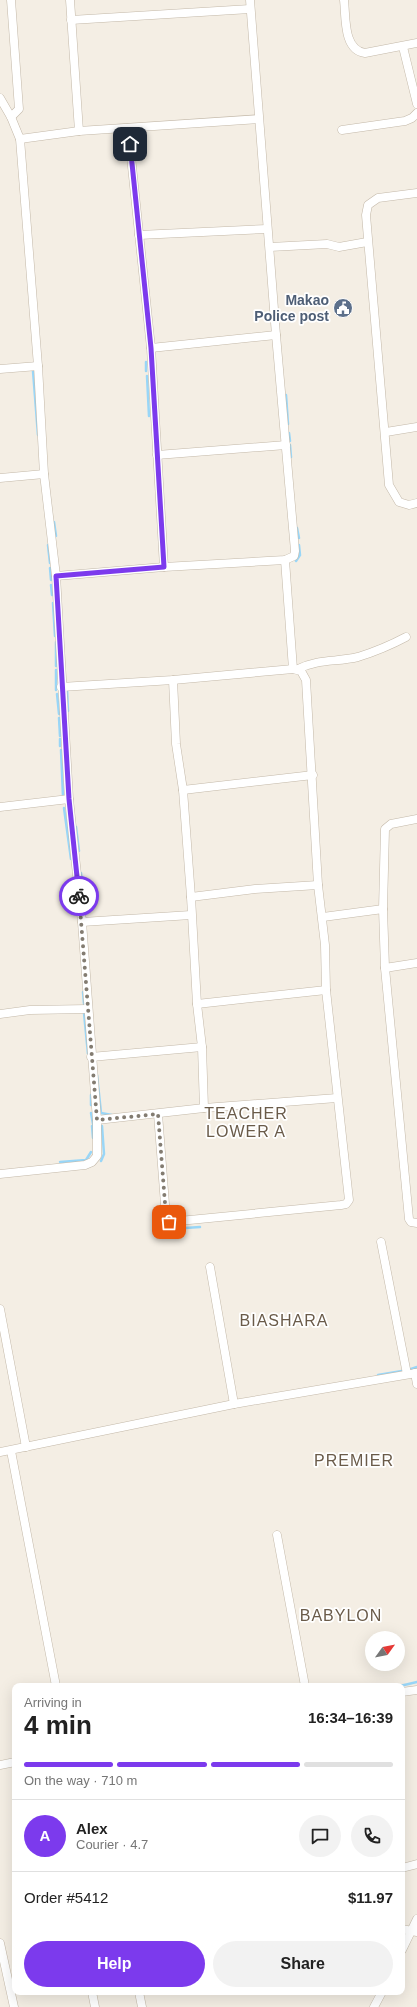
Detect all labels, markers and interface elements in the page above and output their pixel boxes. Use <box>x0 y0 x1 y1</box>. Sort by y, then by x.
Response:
pin <box>113 127 147 161</box>
icon: home <box>119 133 141 155</box>
place label: Makao Police post <box>254 292 329 324</box>
public building icon: Makao Police post <box>332 297 354 319</box>
courier <box>59 876 99 916</box>
icon: bike <box>68 885 90 907</box>
district label: TEACHER LOWER A <box>204 1105 288 1140</box>
pin <box>152 1205 186 1239</box>
icon: bag <box>158 1211 180 1233</box>
district label: BIASHARA <box>240 1312 328 1329</box>
district label: PREMIER <box>314 1452 394 1469</box>
district label: BABYLON <box>300 1607 382 1624</box>
north arrow <box>365 1631 405 1671</box>
map controls <box>365 1631 405 1671</box>
text: Arriving in <box>24 1695 82 1710</box>
text: 16:34–16:39 <box>308 1709 393 1726</box>
text: 4 min <box>24 1710 92 1740</box>
text: On the way · 710 m <box>24 1773 137 1788</box>
button: chat <box>299 1815 341 1857</box>
button: phone <box>351 1815 393 1857</box>
text: Alex <box>76 1820 108 1837</box>
text: A <box>40 1827 50 1844</box>
text: Courier · 4.7 <box>76 1837 148 1852</box>
text: Order #5412 <box>24 1889 108 1906</box>
text: $11.97 <box>348 1889 393 1906</box>
button: Help <box>24 1941 205 1987</box>
button: Share <box>213 1941 393 1987</box>

